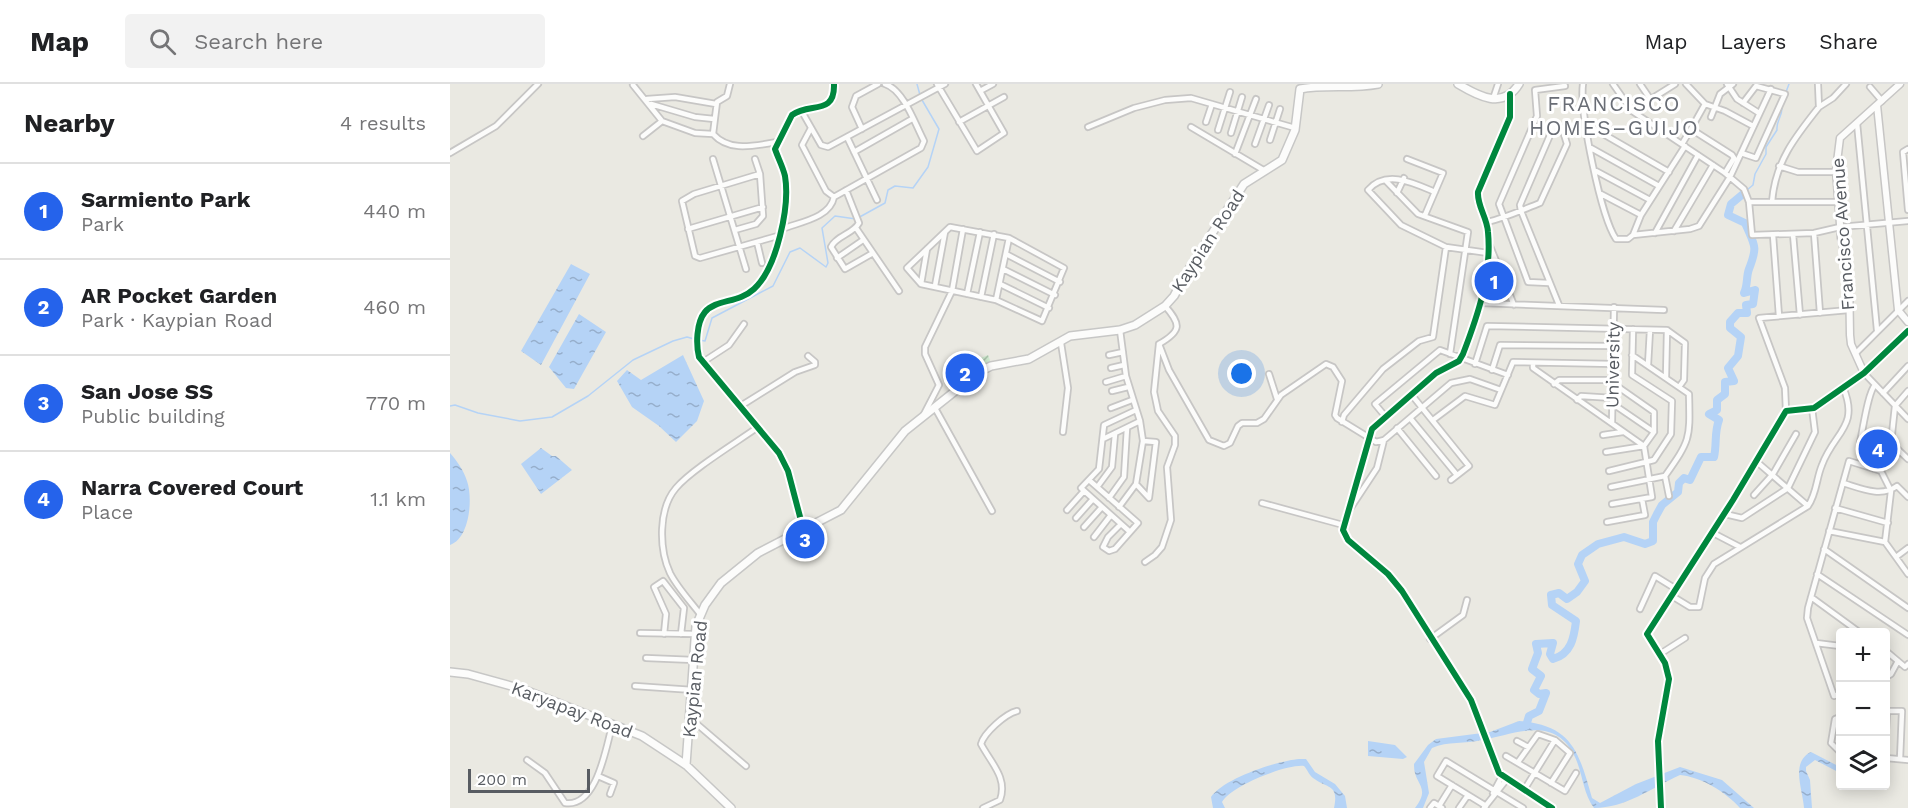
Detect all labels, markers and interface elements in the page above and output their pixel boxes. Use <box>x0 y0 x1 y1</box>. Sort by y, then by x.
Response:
search box <box>125 14 545 68</box>
text: Map <box>30 25 89 58</box>
icon: search <box>146 25 179 58</box>
text: Search here <box>194 29 323 54</box>
text: Map <box>1644 29 1687 54</box>
text: Layers <box>1720 29 1786 54</box>
text: Share <box>1819 29 1878 54</box>
district label: FRANCISCO HOMES–GUIJO <box>1529 91 1699 140</box>
text: Nearby <box>24 108 115 138</box>
text: 4 results <box>340 111 426 135</box>
street label: Francisco Avenue <box>1827 157 1858 311</box>
street label: Kaypian Road <box>1167 186 1249 296</box>
text: Sarmiento Park <box>81 187 250 212</box>
text: 1 <box>39 199 48 223</box>
text: 440 m <box>363 199 426 223</box>
text: Park <box>81 212 124 236</box>
pin: 1 <box>1474 258 1514 304</box>
text: AR Pocket Garden <box>81 283 277 308</box>
text: 2 <box>38 295 49 319</box>
text: 460 m <box>363 295 426 319</box>
text: Park · Kaypian Road <box>81 308 273 332</box>
street label: University <box>1601 321 1624 408</box>
pin: 2 <box>946 350 984 396</box>
your location <box>1227 359 1256 388</box>
text: San Jose SS <box>81 379 213 404</box>
text: 3 <box>38 391 49 415</box>
text: 770 m <box>366 391 426 415</box>
text: Public building <box>81 404 225 428</box>
pin: 4 <box>1858 426 1898 472</box>
text: Narra Covered Court <box>81 475 303 500</box>
text: 4 <box>37 487 50 511</box>
text: 1.1 km <box>370 487 426 511</box>
text: Place <box>81 500 133 524</box>
pin: 3 <box>786 516 824 562</box>
street label: Kaypian Road <box>678 619 711 739</box>
map controls <box>1836 628 1890 790</box>
button: + <box>1836 628 1890 682</box>
street label: Karyapay Road <box>509 677 636 742</box>
button: − <box>1836 682 1890 736</box>
button: layers <box>1836 736 1890 790</box>
scale bar <box>468 766 590 794</box>
text: 200 m <box>477 770 527 789</box>

